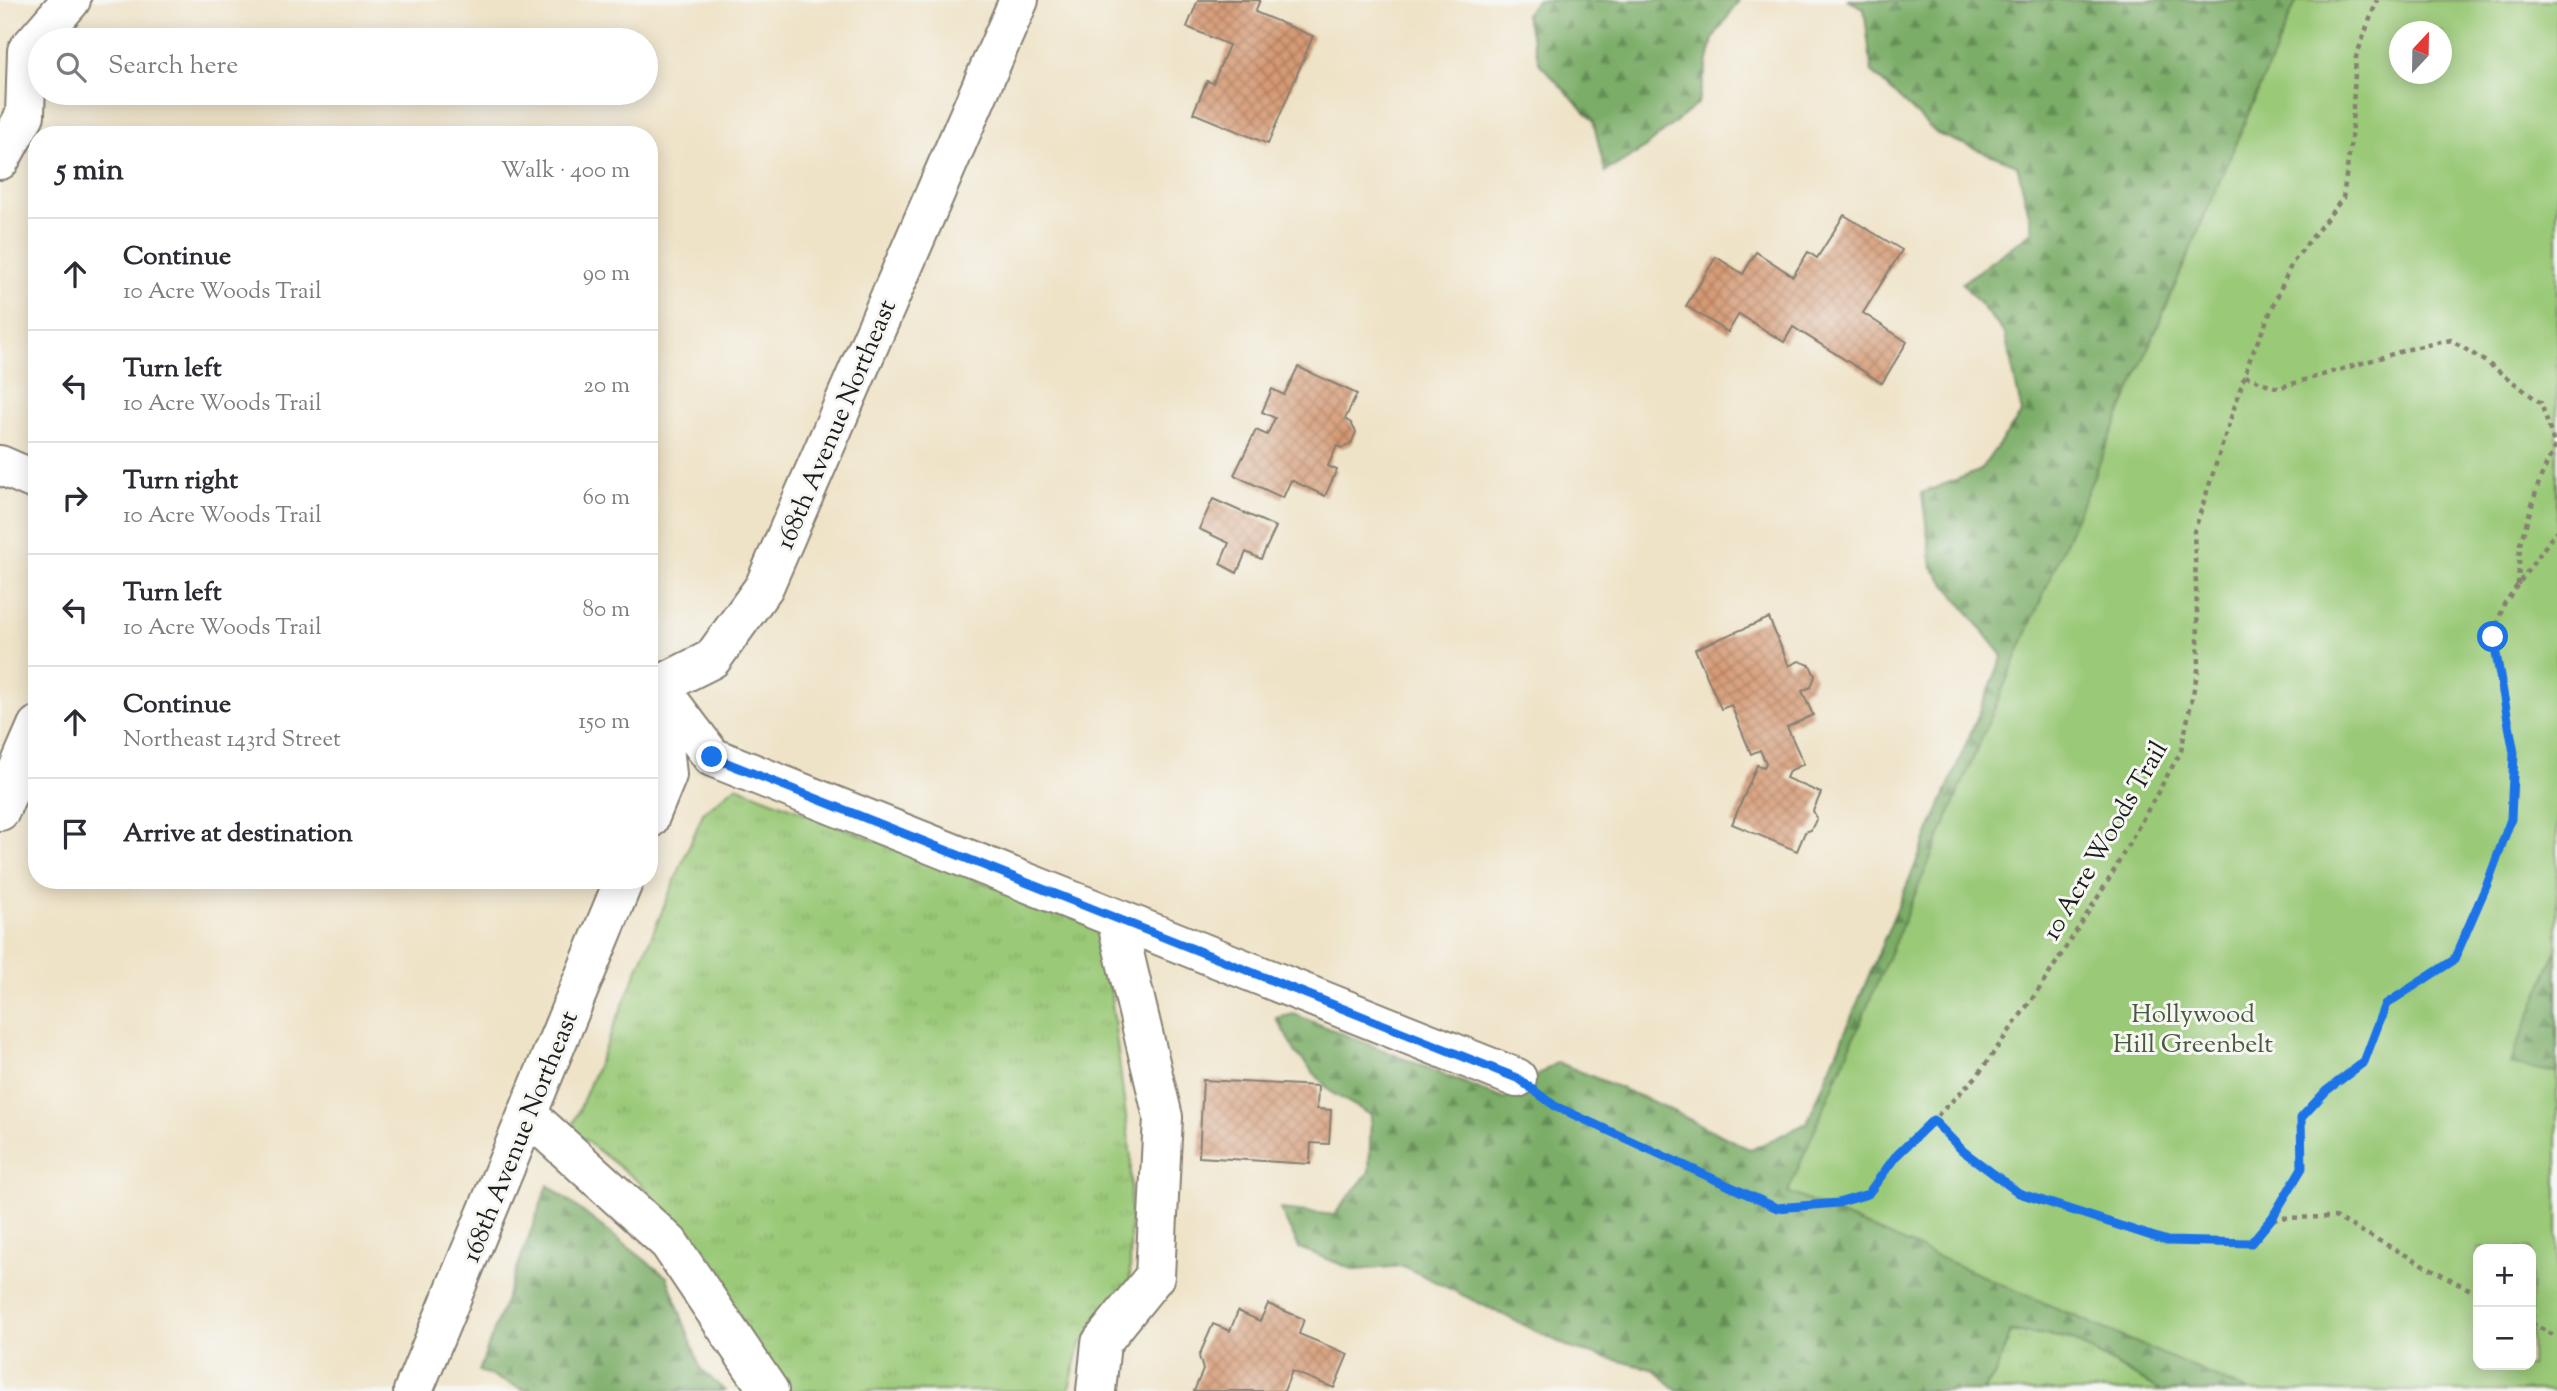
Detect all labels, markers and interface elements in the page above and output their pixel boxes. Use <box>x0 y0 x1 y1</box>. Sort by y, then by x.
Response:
north arrow <box>2389 21 2452 84</box>
search box <box>28 28 658 105</box>
icon: search <box>52 48 90 86</box>
text: Search here <box>108 48 238 85</box>
text: 5 min <box>56 150 124 193</box>
text: Walk · 400 m <box>501 155 630 188</box>
text: Continue <box>123 239 231 276</box>
icon: ahead <box>56 255 94 293</box>
text: 90 m <box>583 258 630 291</box>
text: 10 Acre Woods Trail <box>123 276 322 309</box>
street label: 168th Avenue Northeast <box>768 294 907 556</box>
text: Turn left <box>123 351 222 388</box>
icon: left <box>56 367 94 405</box>
text: 20 m <box>583 370 630 403</box>
text: 10 Acre Woods Trail <box>123 388 322 421</box>
text: Turn right <box>123 463 238 500</box>
icon: right <box>56 479 94 517</box>
text: 60 m <box>582 482 630 515</box>
text: 10 Acre Woods Trail <box>123 500 322 533</box>
text: Turn left <box>123 575 222 612</box>
icon: left <box>56 591 94 629</box>
text: 80 m <box>582 594 630 627</box>
text: 10 Acre Woods Trail <box>123 612 322 645</box>
route start <box>2477 621 2508 652</box>
text: Continue <box>123 687 231 724</box>
icon: ahead <box>56 703 94 741</box>
text: 150 m <box>578 706 630 739</box>
text: Northeast 143rd Street <box>123 724 341 757</box>
street label: 10 Acre Woods Trail <box>2034 735 2178 948</box>
route end <box>696 741 727 772</box>
icon: arrive <box>56 815 94 853</box>
text: Arrive at destination <box>123 816 353 853</box>
park label: Hollywood Hill Greenbelt <box>2113 997 2273 1064</box>
street label: 168th Avenue Northeast <box>454 1006 589 1268</box>
map controls <box>2473 1244 2536 1370</box>
button: + <box>2473 1244 2536 1307</box>
button: − <box>2473 1307 2536 1370</box>

